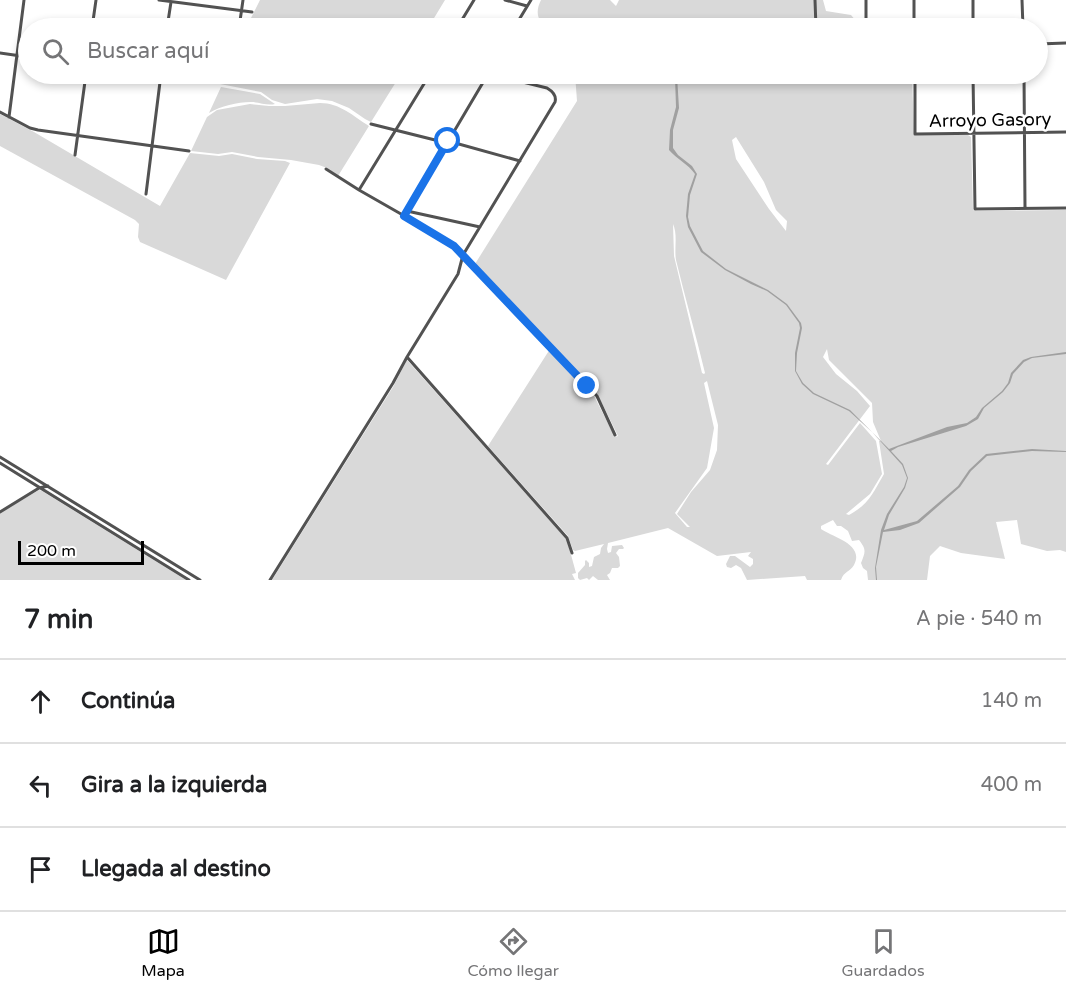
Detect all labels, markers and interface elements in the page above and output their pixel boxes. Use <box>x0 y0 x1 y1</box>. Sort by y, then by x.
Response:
search box <box>18 18 1048 84</box>
icon: search <box>39 35 72 68</box>
text: Buscar aquí <box>87 38 209 64</box>
street label: Arroyo Gasory <box>928 108 1052 132</box>
route start <box>434 127 460 153</box>
route end <box>573 372 599 398</box>
scale bar <box>18 538 144 566</box>
text: 200 m <box>27 541 76 561</box>
text: 7 min <box>24 604 93 635</box>
text: A pie · 540 m <box>916 607 1042 631</box>
icon: ahead <box>24 685 57 718</box>
text: Continúa <box>81 688 175 714</box>
text: 140 m <box>981 689 1042 713</box>
icon: left <box>24 769 57 802</box>
text: Gira a la izquierda <box>81 772 267 798</box>
text: 400 m <box>981 773 1042 797</box>
icon: arrive <box>24 853 57 886</box>
text: Llegada al destino <box>81 856 271 882</box>
tab: Mapa <box>141 925 185 981</box>
tab: Cómo llegar <box>467 925 559 981</box>
tab: Guardados <box>841 925 925 981</box>

